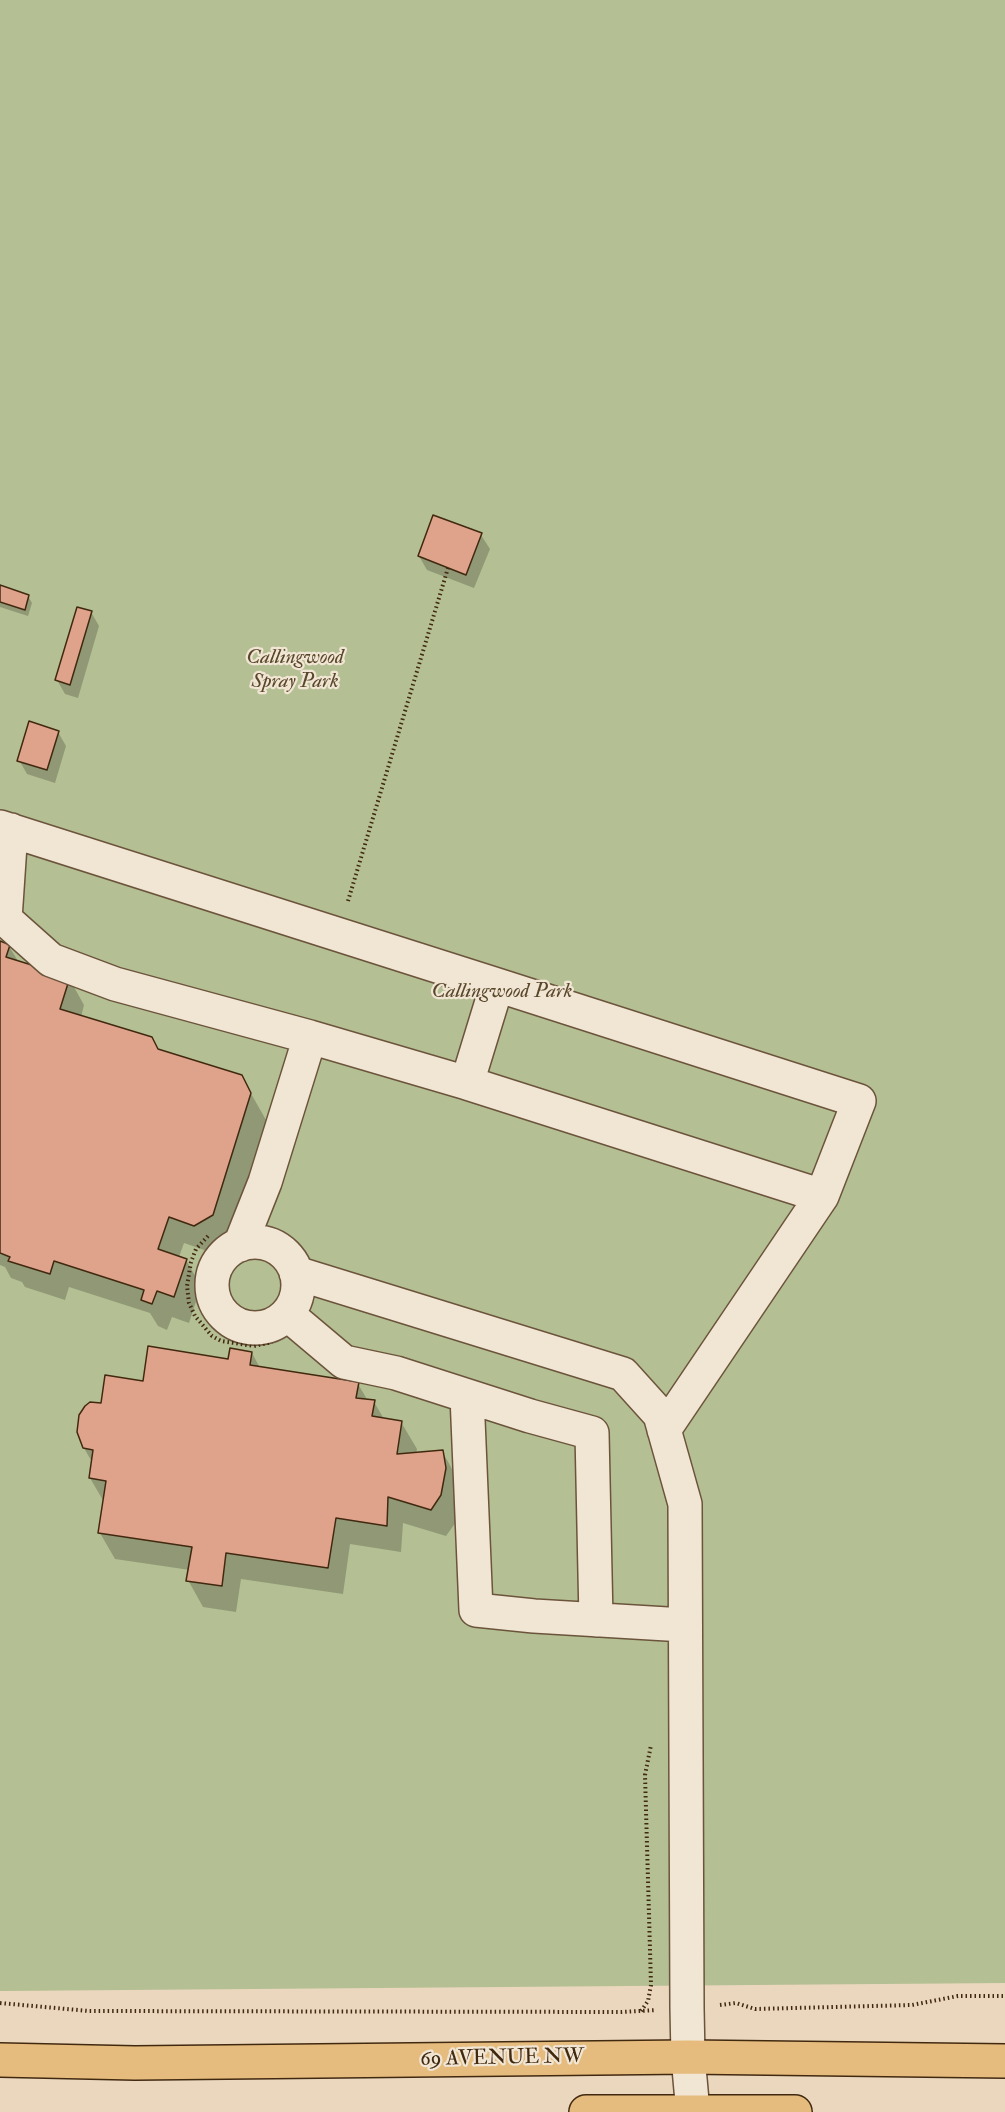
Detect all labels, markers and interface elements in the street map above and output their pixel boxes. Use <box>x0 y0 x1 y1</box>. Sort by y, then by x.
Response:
park label: Callingwood Spray Park <box>246 645 344 695</box>
park label: Callingwood Park <box>432 979 572 1005</box>
street label: 69 AVENUE NW <box>420 2045 584 2073</box>

